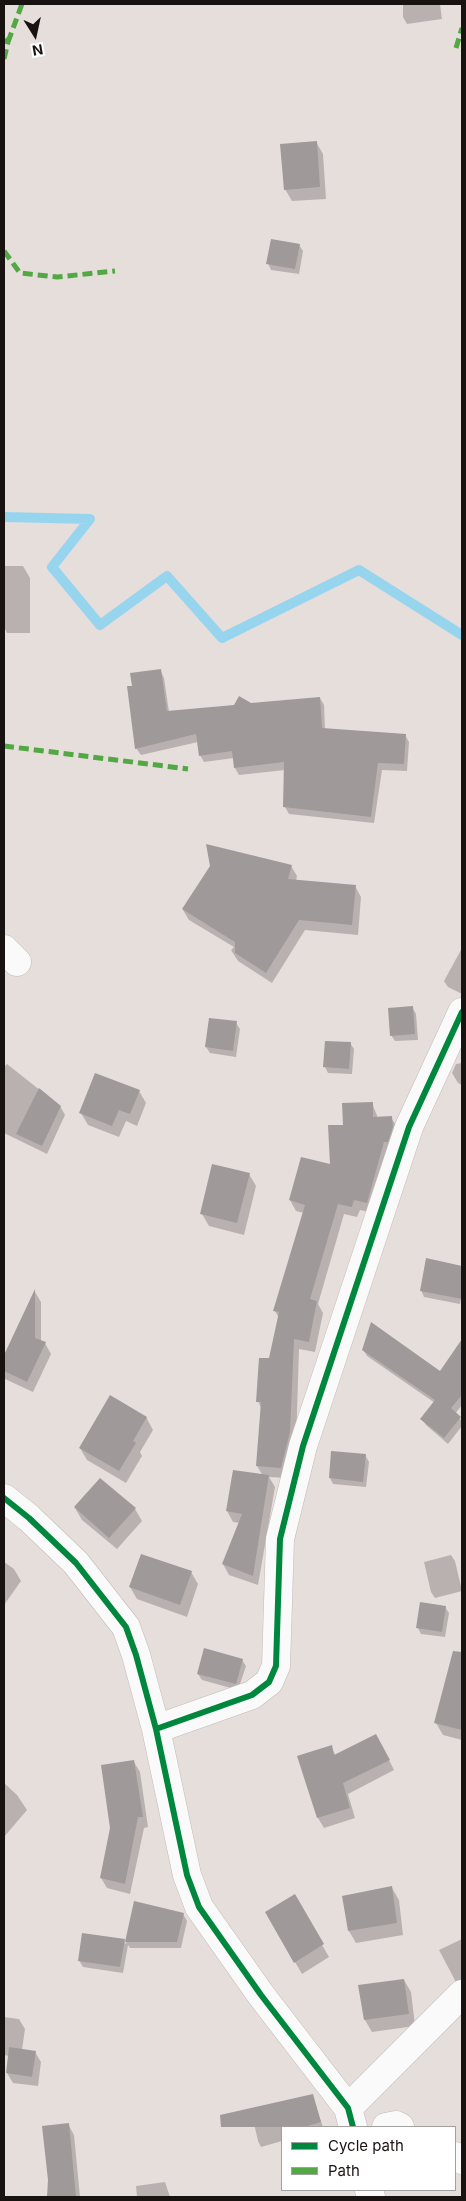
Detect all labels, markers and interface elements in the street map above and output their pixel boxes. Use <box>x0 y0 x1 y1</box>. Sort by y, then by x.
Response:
north arrow <box>10 10 60 60</box>
text: N <box>31 41 44 60</box>
legend <box>281 2126 456 2191</box>
text: Cycle path <box>328 2136 404 2155</box>
text: Path <box>328 2161 360 2180</box>

